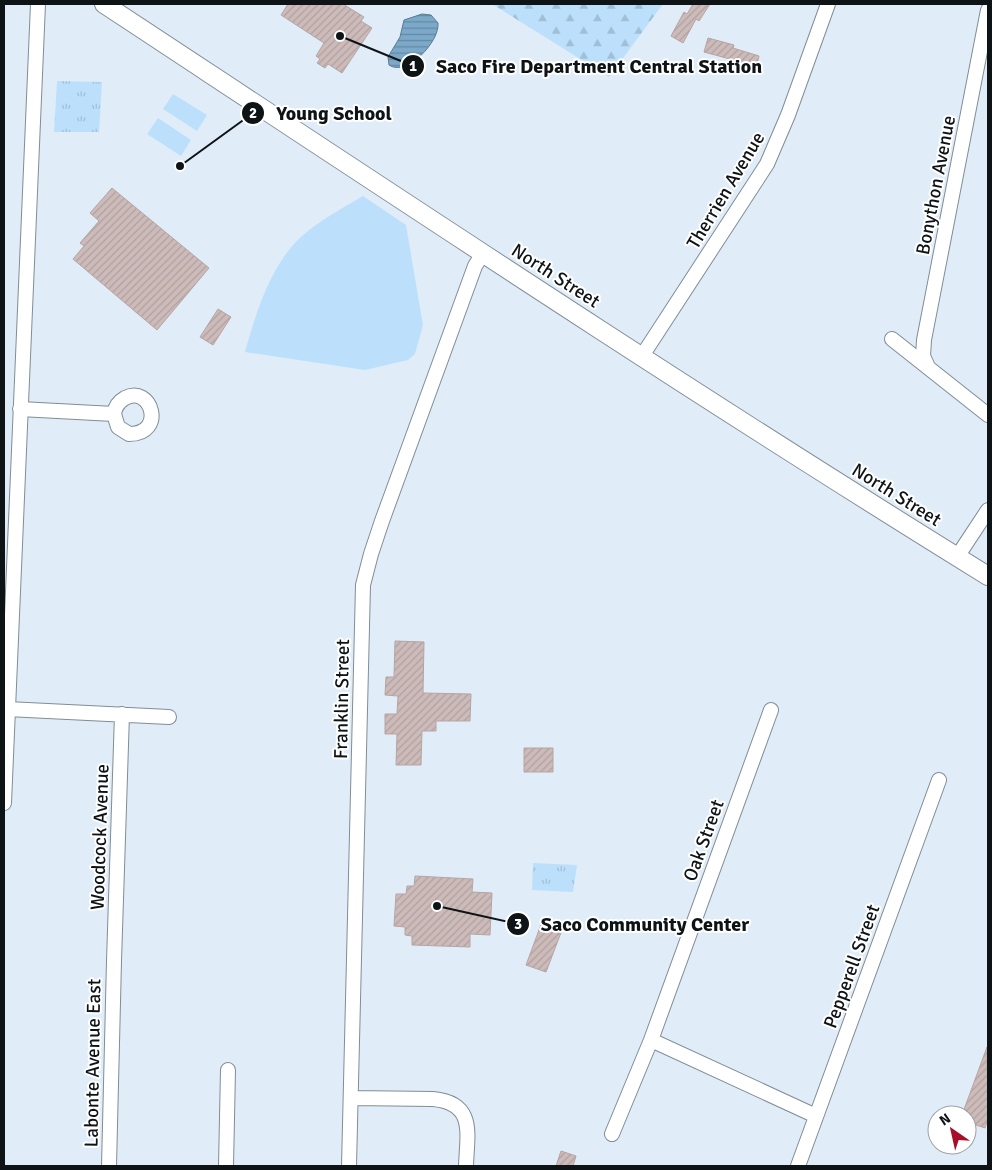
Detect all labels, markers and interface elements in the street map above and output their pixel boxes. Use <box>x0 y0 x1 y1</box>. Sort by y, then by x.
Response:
callout: Saco Fire Department Central Station <box>401 48 772 83</box>
text: Saco Fire Department Central Station <box>436 54 762 79</box>
text: 1 <box>409 57 417 75</box>
callout: Young School <box>241 95 401 130</box>
text: Young School <box>275 101 392 126</box>
text: 2 <box>249 104 257 122</box>
street label: Bonython Avenue <box>911 114 961 257</box>
street label: Therrien Avenue <box>682 128 770 253</box>
street label: North Street <box>507 238 605 314</box>
street label: North Street <box>847 458 946 532</box>
street label: Franklin Street <box>329 638 355 759</box>
street label: Woodcock Avenue <box>85 764 115 910</box>
street label: Oak Street <box>678 796 730 884</box>
street label: Pepperell Street <box>818 901 886 1032</box>
callout: Saco Community Center <box>505 906 759 941</box>
text: Saco Community Center <box>541 912 749 937</box>
text: 3 <box>514 915 522 933</box>
street label: Labonte Avenue East <box>80 978 106 1148</box>
north arrow <box>927 1105 977 1155</box>
text: N <box>936 1110 954 1129</box>

